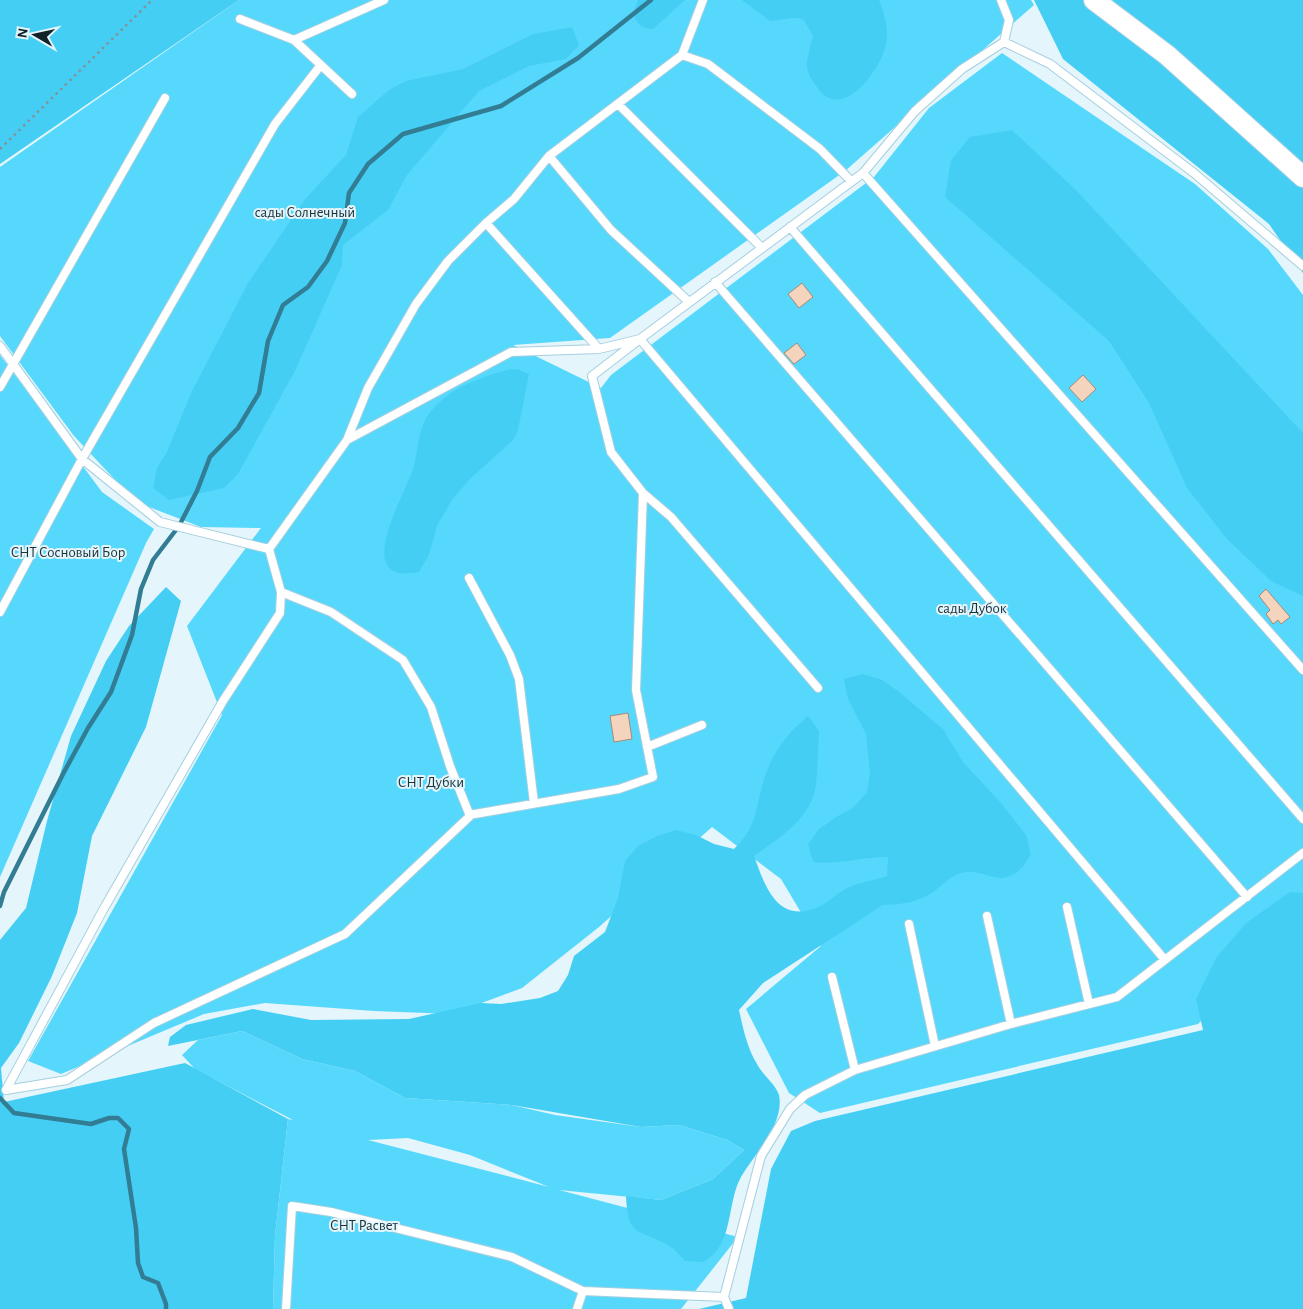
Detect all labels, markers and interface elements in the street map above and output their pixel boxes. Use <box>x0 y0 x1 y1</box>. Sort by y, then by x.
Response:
north arrow <box>10 10 60 60</box>
text: N <box>15 27 31 39</box>
park label: сады Солнечный <box>255 205 355 220</box>
park label: СНТ Сосновый Бор <box>11 545 126 560</box>
park label: сады Дубок <box>937 601 1007 616</box>
park label: СНТ Дубки <box>398 775 464 790</box>
park label: СНТ Расвет <box>330 1218 399 1233</box>

